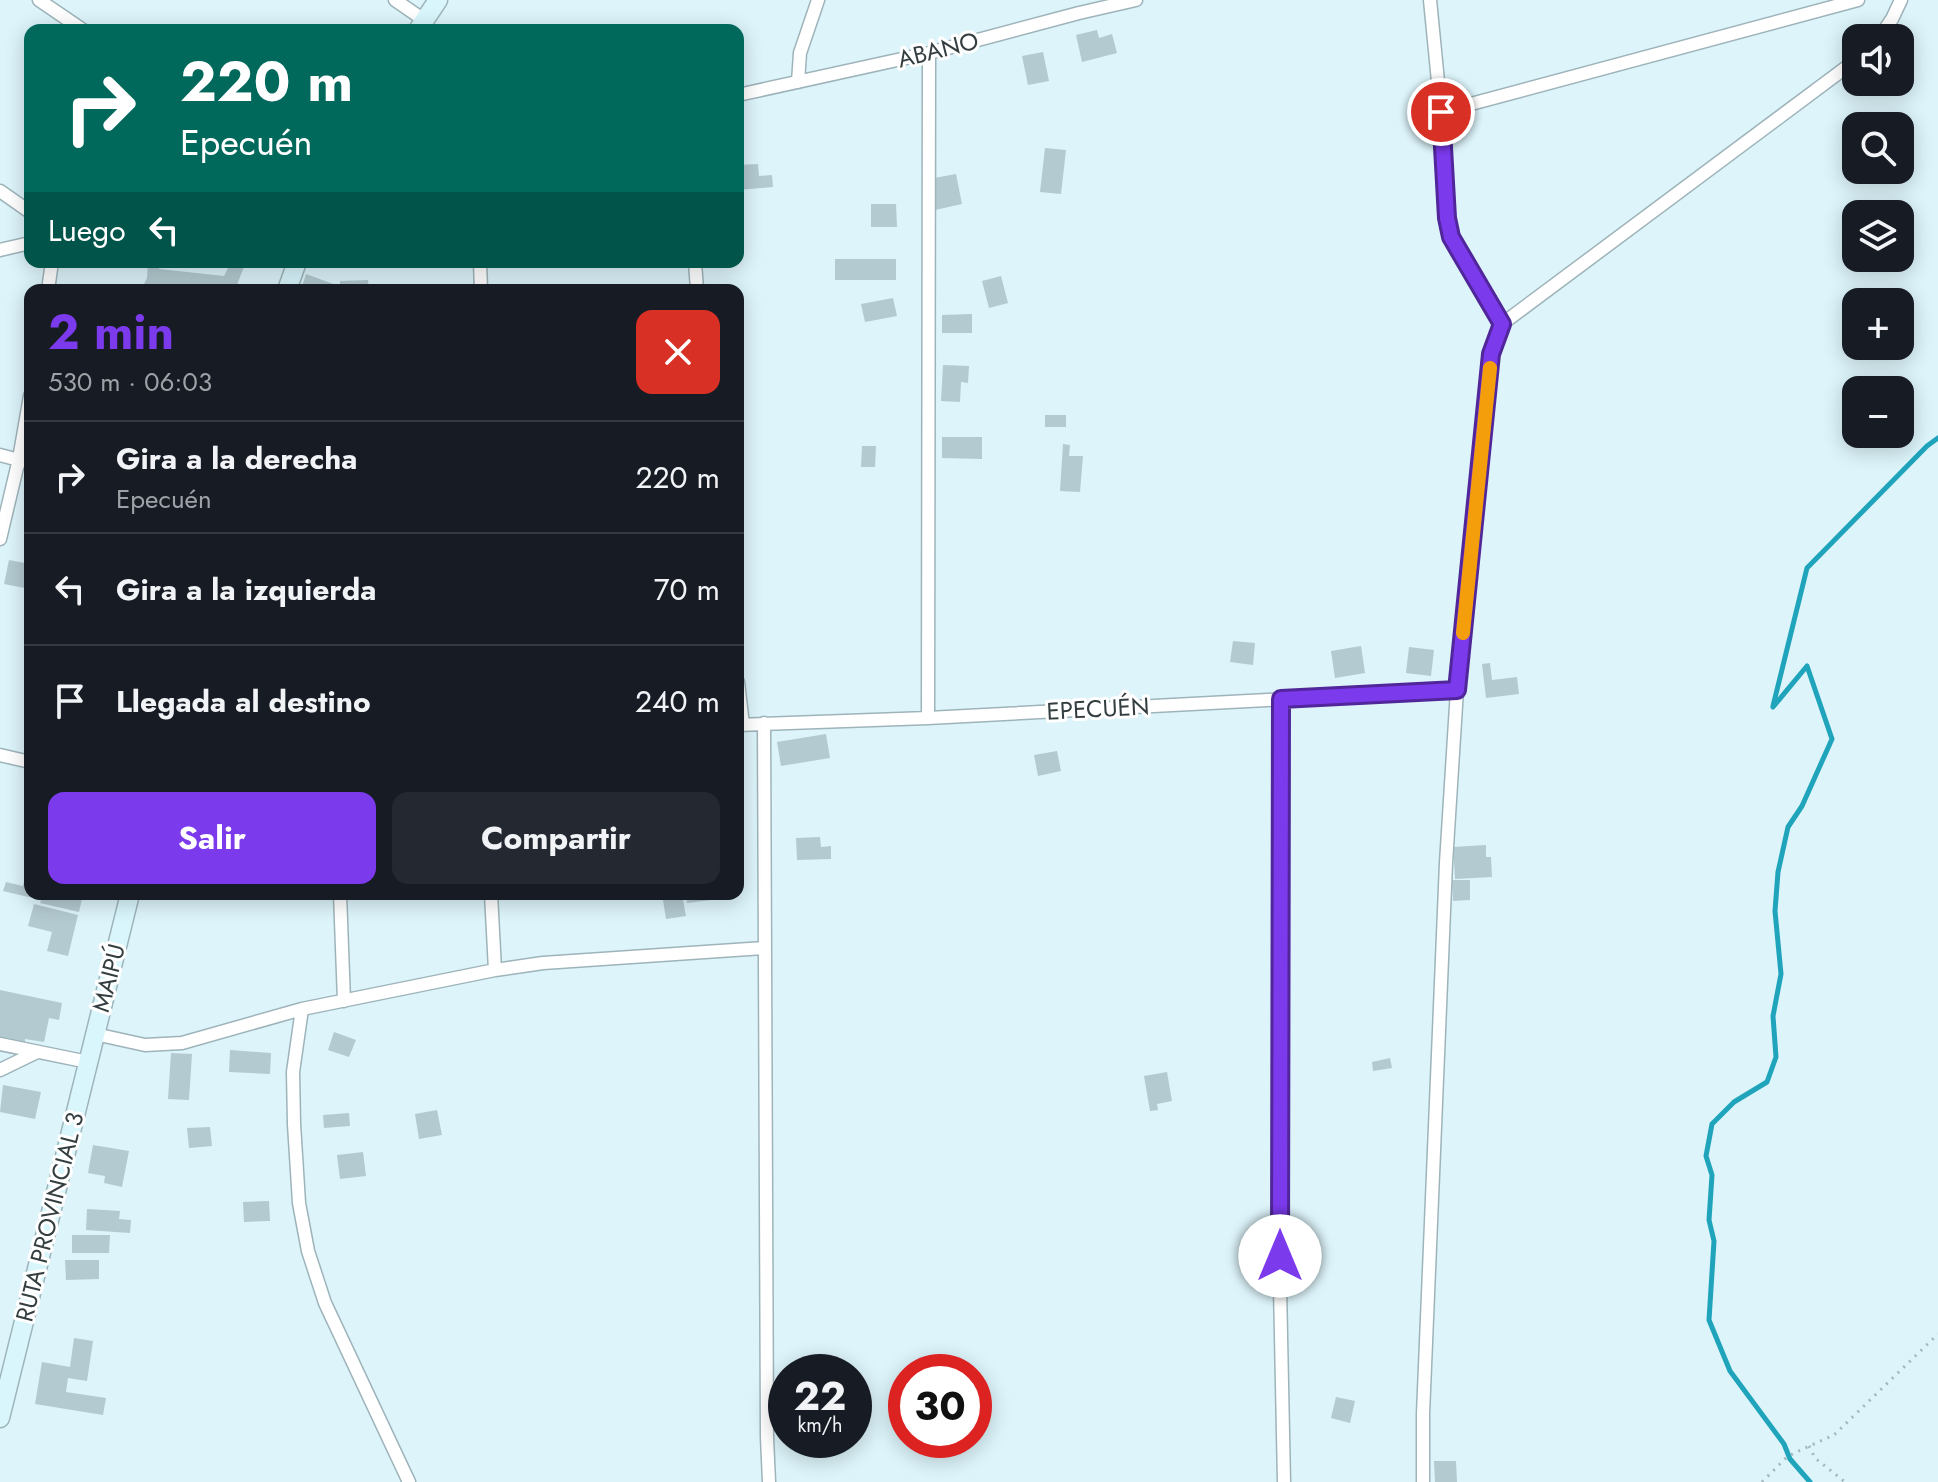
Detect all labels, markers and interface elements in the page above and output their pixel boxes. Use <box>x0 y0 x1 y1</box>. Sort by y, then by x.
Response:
street label: ABANO <box>894 23 982 76</box>
map controls <box>1842 24 1914 448</box>
button: sound <box>1842 24 1914 96</box>
text: 220 m <box>180 41 353 122</box>
icon: right <box>48 56 152 160</box>
pin <box>1407 78 1475 146</box>
icon: arrive <box>1419 90 1463 134</box>
button: search <box>1842 112 1914 184</box>
text: Epecuén <box>180 116 312 168</box>
button: layers <box>1842 200 1914 272</box>
icon: left <box>142 208 186 252</box>
text: Luego <box>48 209 126 252</box>
button: + <box>1842 288 1914 360</box>
text: 2 min <box>48 298 174 367</box>
button: close <box>636 310 720 394</box>
text: 530 m · 06:03 <box>48 363 212 401</box>
button: − <box>1842 376 1914 448</box>
text: Gira a la derecha <box>116 437 357 480</box>
icon: right <box>48 455 92 499</box>
text: 220 m <box>635 456 720 499</box>
text: Epecuén <box>116 480 212 518</box>
icon: left <box>48 567 92 611</box>
text: Gira a la izquierda <box>116 568 376 611</box>
text: 70 m <box>654 568 720 611</box>
icon: arrive <box>48 679 92 723</box>
text: Llegada al destino <box>116 680 371 723</box>
text: 240 m <box>635 680 720 723</box>
street label: EPECUÉN <box>1046 688 1150 729</box>
button: Salir <box>48 792 376 884</box>
button: Compartir <box>392 792 720 884</box>
street label: MAIPÚ <box>83 940 134 1016</box>
street label: RUTA PROVINCIAL 3 <box>7 1108 92 1325</box>
position arrow <box>1238 1214 1322 1298</box>
speed limit sign: 30 <box>888 1354 992 1458</box>
text: 22 <box>794 1367 846 1425</box>
text: km/h <box>797 1411 843 1440</box>

